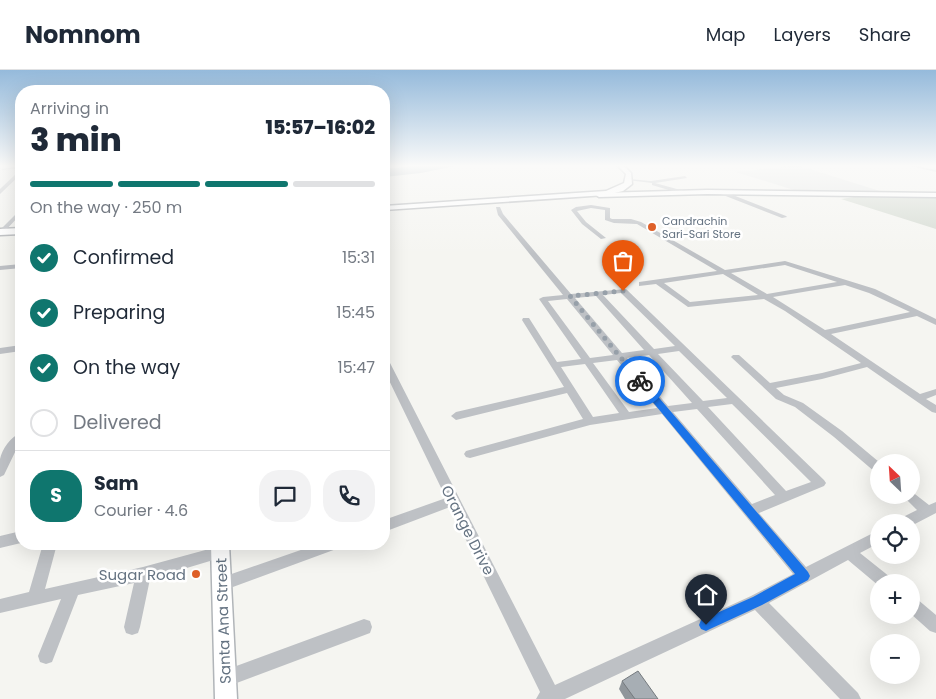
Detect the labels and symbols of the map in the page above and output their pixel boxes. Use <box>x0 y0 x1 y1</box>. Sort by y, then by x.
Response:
place label: Candrachin Sari-Sari Store <box>662 213 741 242</box>
marker: Candrachin Sari-Sari Store <box>646 221 658 233</box>
pin <box>602 240 644 291</box>
courier <box>615 356 665 406</box>
north arrow <box>870 454 920 504</box>
street label: Orange Drive <box>436 481 500 579</box>
street label: Santa Ana Street <box>210 558 236 684</box>
place label: Sugar Road <box>99 564 186 585</box>
marker: Sugar Road <box>190 568 202 580</box>
pin <box>685 574 727 625</box>

